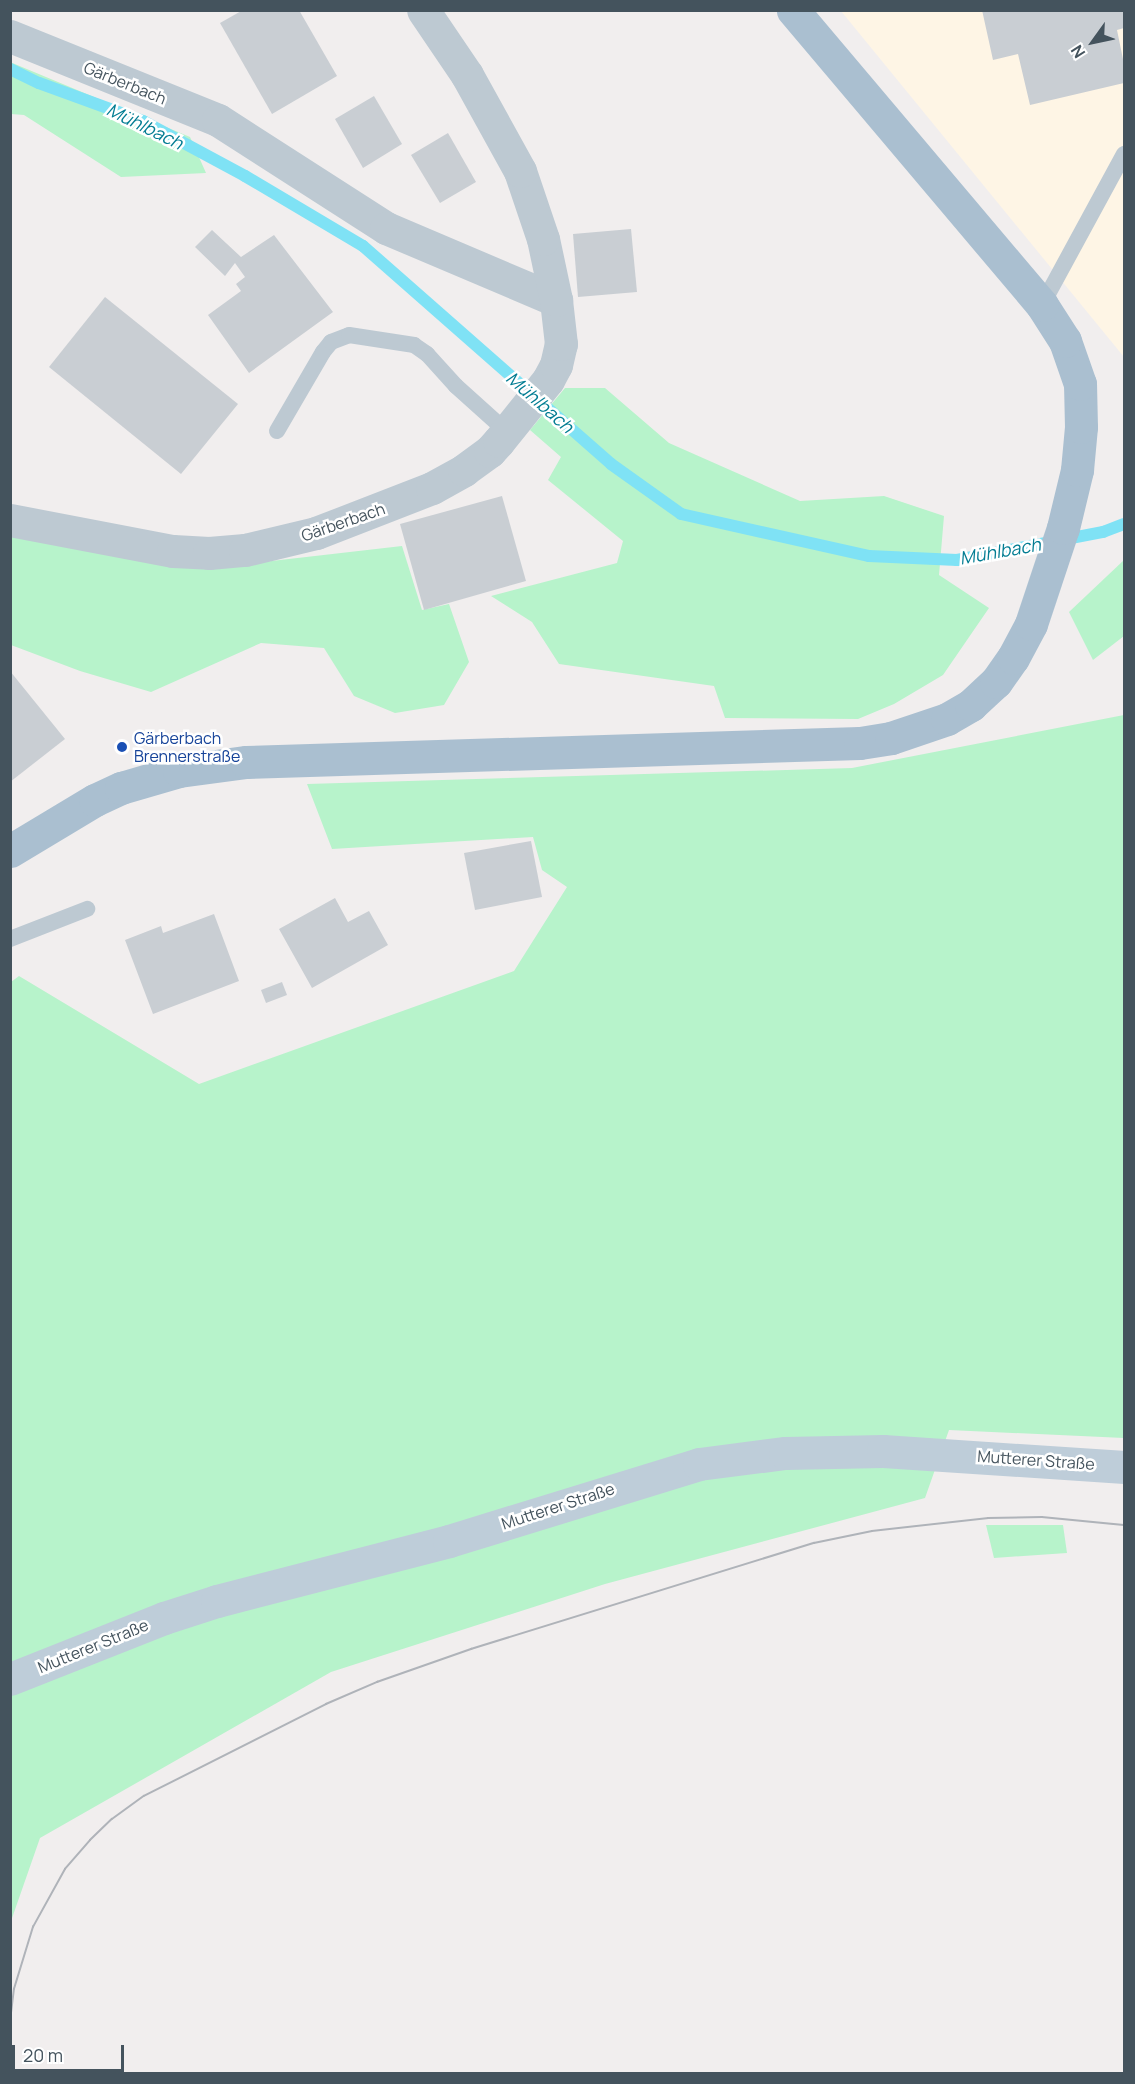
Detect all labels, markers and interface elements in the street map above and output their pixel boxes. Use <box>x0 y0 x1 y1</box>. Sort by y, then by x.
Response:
north arrow <box>1063 12 1123 72</box>
text: N <box>1066 41 1090 63</box>
street label: Gärberbach <box>81 58 169 108</box>
water label: Mühlbach <box>103 98 187 154</box>
water label: Mühlbach <box>502 367 578 437</box>
street label: Gärberbach <box>299 499 387 545</box>
water label: Mühlbach <box>958 533 1042 569</box>
place label: Gärberbach Brennerstraße <box>134 728 240 766</box>
marker: Gärberbach Brennerstraße <box>115 740 129 754</box>
street label: Mutterer Straße <box>977 1446 1095 1474</box>
street label: Mutterer Straße <box>499 1479 617 1533</box>
street label: Mutterer Straße <box>35 1615 151 1677</box>
scale bar <box>15 2033 128 2071</box>
text: 20 m <box>23 2043 63 2067</box>

